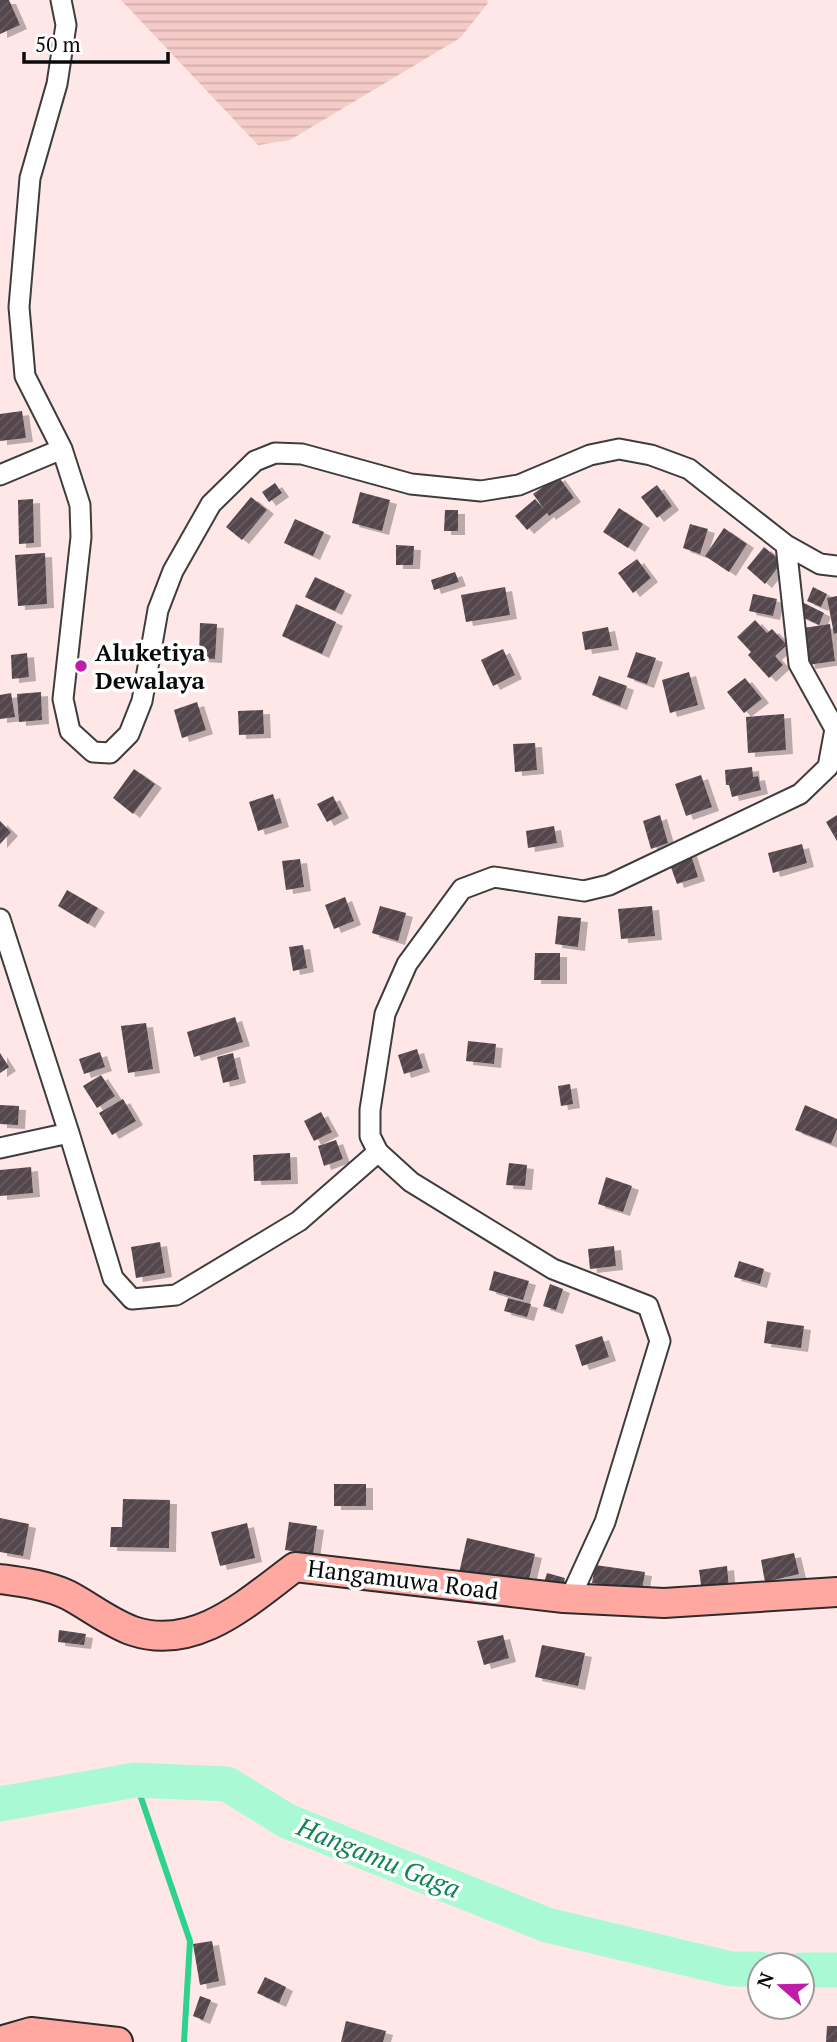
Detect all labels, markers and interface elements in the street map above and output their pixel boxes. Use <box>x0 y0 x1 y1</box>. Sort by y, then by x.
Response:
scale bar <box>24 21 168 65</box>
text: 50 m <box>35 30 81 58</box>
place label: Aluketiya Dewalaya <box>95 636 206 696</box>
marker: Aluketiya Dewalaya <box>73 658 89 674</box>
street label: Hangamuwa Road <box>306 1551 500 1607</box>
water label: Hangamu Gaga <box>292 1808 466 1905</box>
north arrow <box>746 1951 816 2021</box>
text: N <box>750 1968 779 1991</box>

